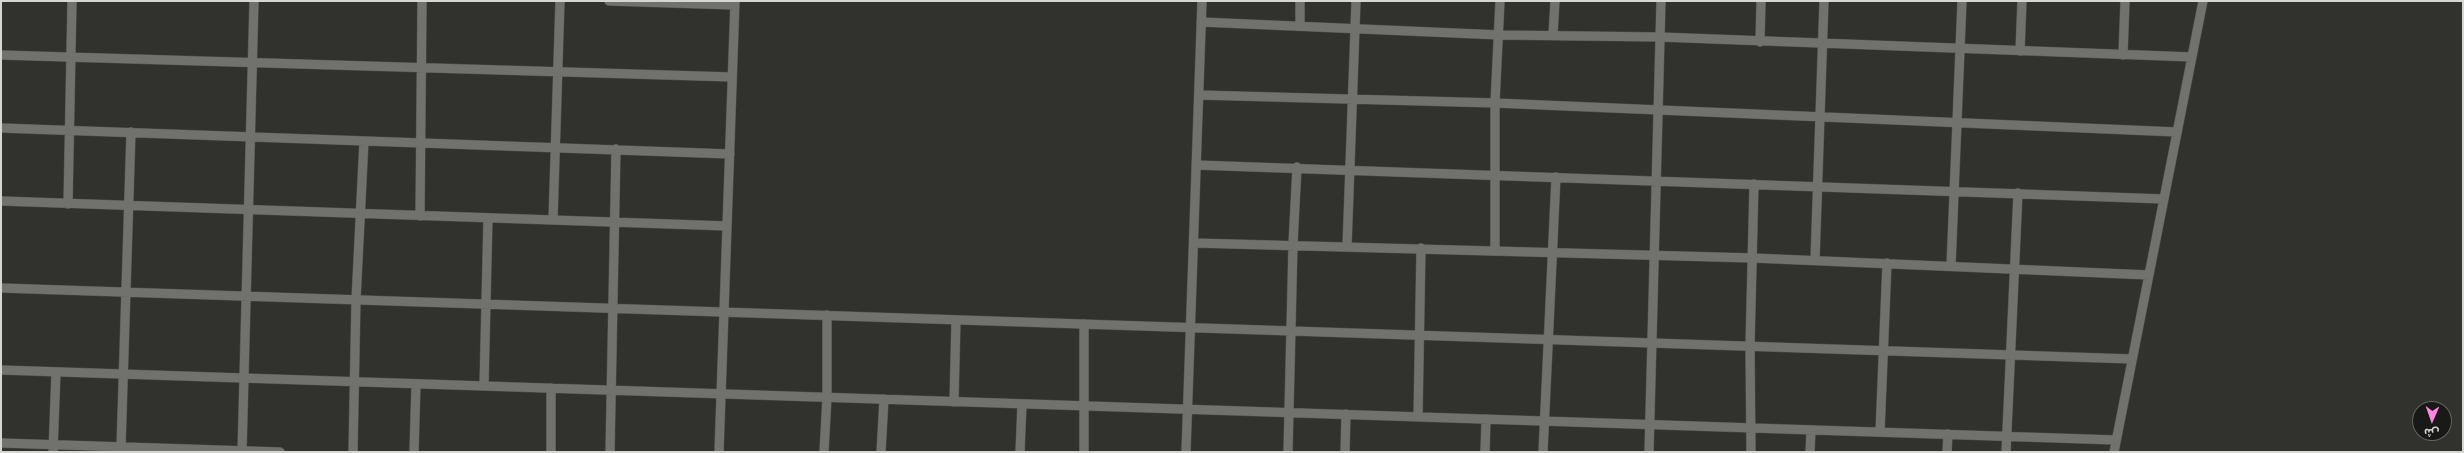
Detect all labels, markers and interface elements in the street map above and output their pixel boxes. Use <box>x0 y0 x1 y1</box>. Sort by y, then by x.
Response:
north arrow <box>2412 401 2452 441</box>
text: ش <box>2424 426 2439 439</box>

